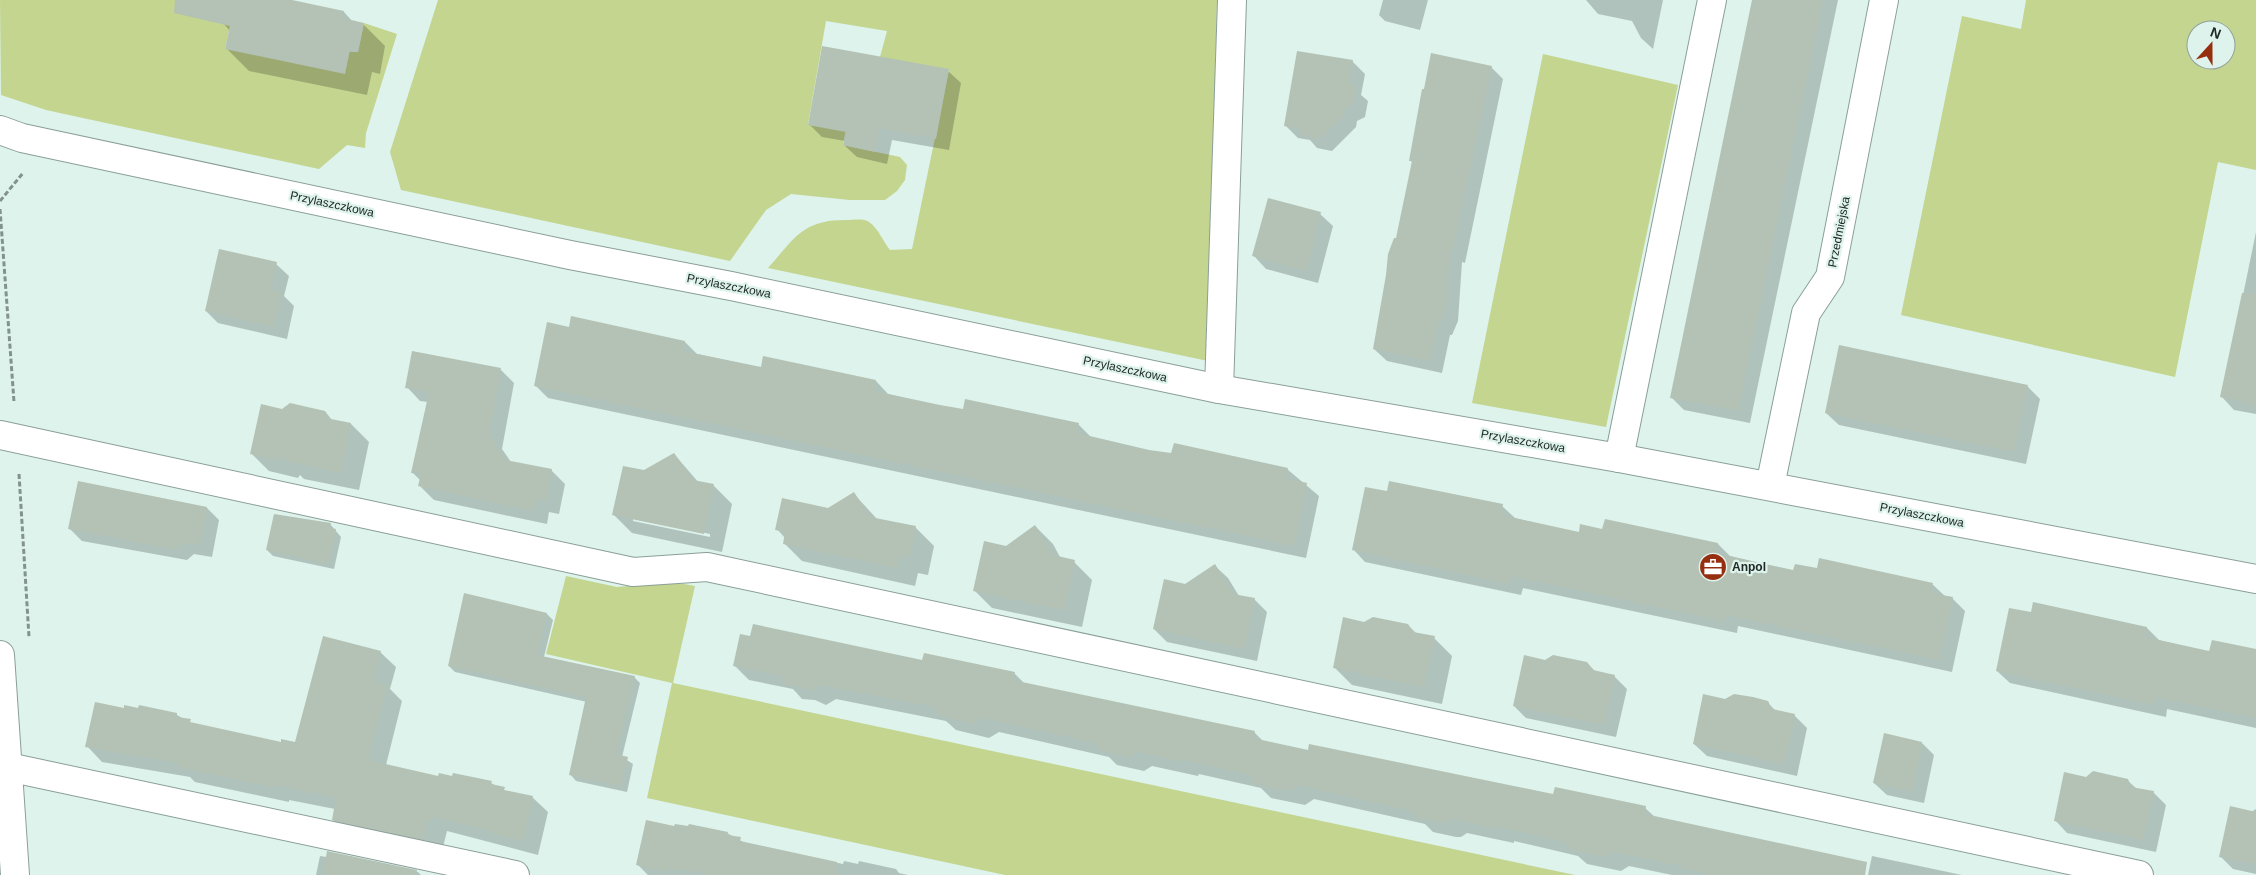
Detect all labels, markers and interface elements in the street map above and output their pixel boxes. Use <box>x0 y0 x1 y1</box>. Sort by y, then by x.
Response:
north arrow <box>2186 20 2236 70</box>
text: N <box>2208 24 2223 42</box>
street label: Przylaszczkowa <box>289 188 376 220</box>
street label: Przedmiejska <box>1825 195 1853 269</box>
street label: Przylaszczkowa <box>686 271 773 301</box>
street label: Przylaszczkowa <box>1082 353 1169 385</box>
street label: Przylaszczkowa <box>1480 427 1567 455</box>
street label: Przylaszczkowa <box>1879 500 1966 530</box>
office icon: Anpol <box>1698 552 1728 582</box>
place label: Anpol <box>1732 560 1766 574</box>

